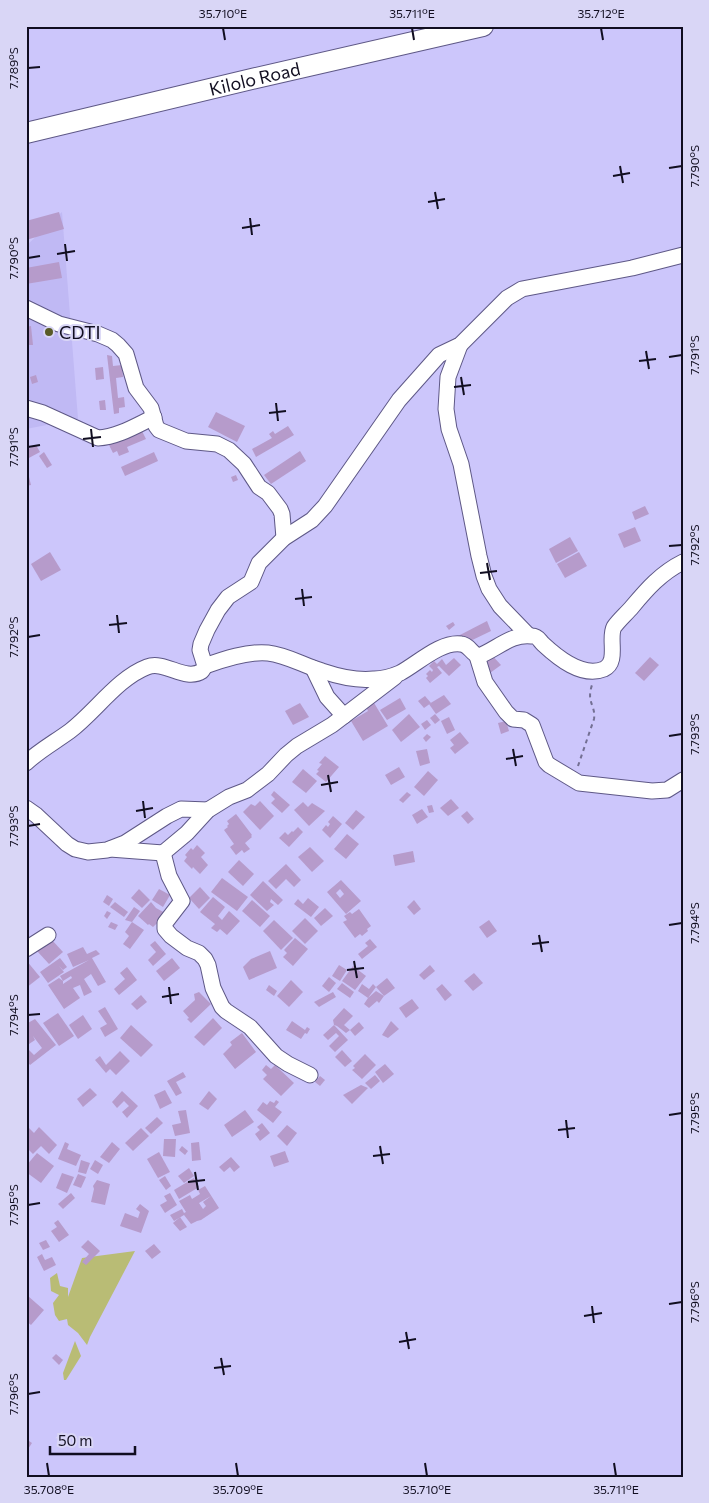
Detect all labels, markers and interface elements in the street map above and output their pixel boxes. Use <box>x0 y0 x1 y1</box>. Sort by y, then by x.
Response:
text: 35.710°E <box>199 6 247 20</box>
text: 35.711°E <box>389 6 435 20</box>
text: 35.712°E <box>577 6 625 20</box>
text: 7.789°S <box>6 47 20 89</box>
street label: Kilolo Road <box>207 57 302 100</box>
text: 7.790°S <box>687 145 701 187</box>
text: 7.790°S <box>6 237 20 279</box>
place label: CDTI <box>59 321 101 343</box>
marker: CDTI <box>43 326 55 338</box>
text: 7.791°S <box>687 335 701 375</box>
text: 7.791°S <box>6 427 20 467</box>
text: 7.792°S <box>687 524 701 566</box>
text: 7.792°S <box>6 616 20 658</box>
text: 7.793°S <box>687 713 701 755</box>
text: 7.793°S <box>6 805 20 847</box>
text: 7.794°S <box>687 902 701 944</box>
text: 7.794°S <box>6 994 20 1036</box>
text: 7.795°S <box>687 1092 701 1134</box>
text: 7.795°S <box>6 1184 20 1226</box>
text: 7.796°S <box>687 1281 701 1323</box>
text: 7.796°S <box>6 1373 20 1415</box>
scale bar <box>50 1423 135 1455</box>
text: 50 m <box>58 1431 92 1449</box>
text: 35.708°E <box>24 1482 74 1496</box>
text: 35.709°E <box>213 1482 263 1496</box>
text: 35.710°E <box>403 1482 451 1496</box>
text: 35.711°E <box>593 1482 639 1496</box>

